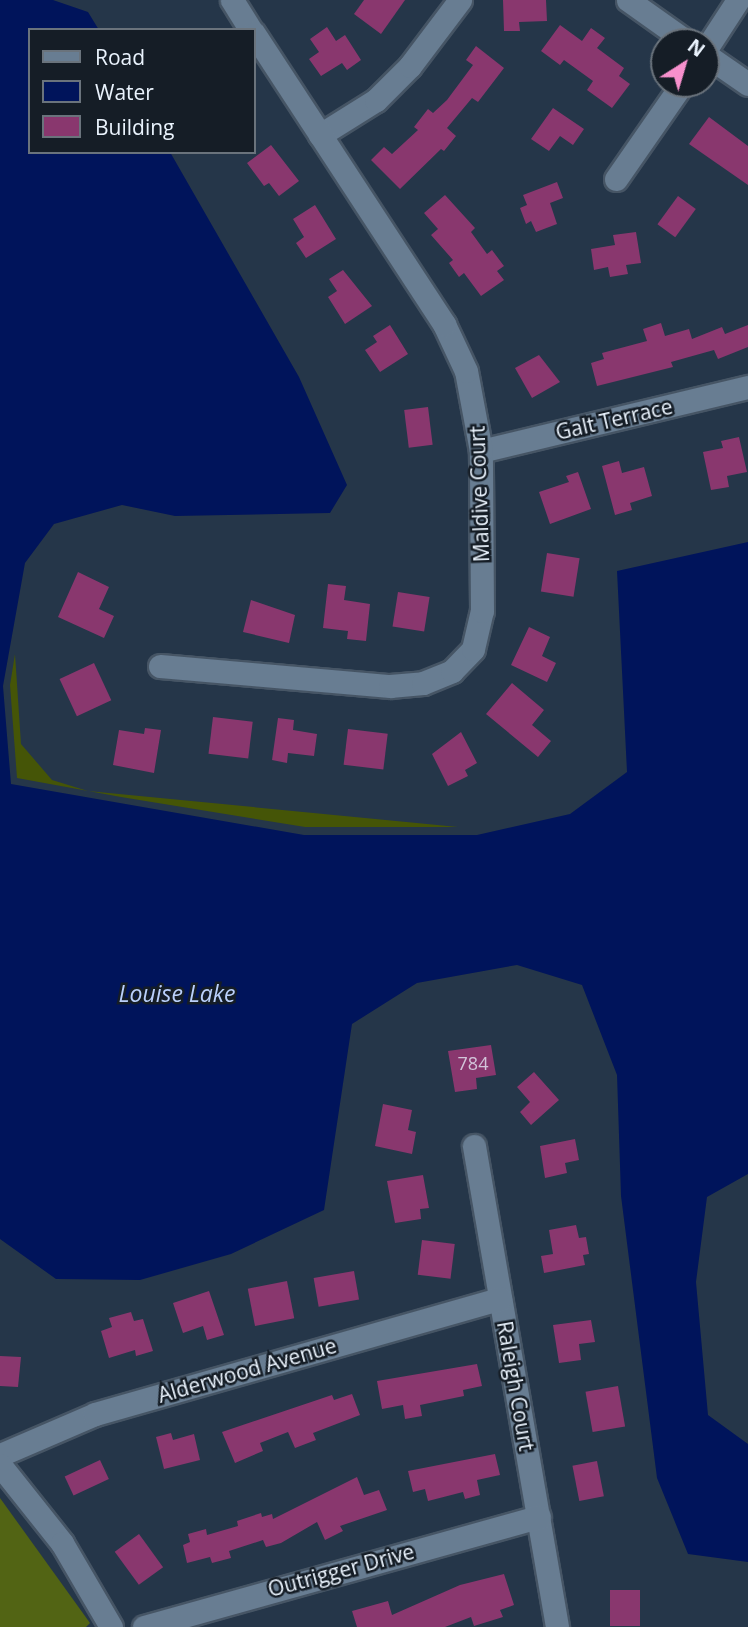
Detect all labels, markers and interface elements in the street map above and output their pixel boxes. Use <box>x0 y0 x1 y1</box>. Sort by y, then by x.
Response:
legend <box>28 28 256 154</box>
north arrow <box>650 28 720 98</box>
text: N <box>682 33 710 63</box>
text: Road <box>95 43 145 71</box>
text: Water <box>95 78 154 106</box>
text: Building <box>95 113 174 141</box>
street label: Galt Terrace <box>553 393 675 445</box>
street label: Maldive Court <box>464 425 494 563</box>
water label: Louise Lake <box>118 979 236 1007</box>
house number: 784 <box>458 1052 488 1074</box>
street label: Raleigh Court <box>492 1319 540 1453</box>
street label: Alderwood Avenue <box>155 1332 339 1408</box>
street label: Outrigger Drive <box>265 1538 417 1602</box>

